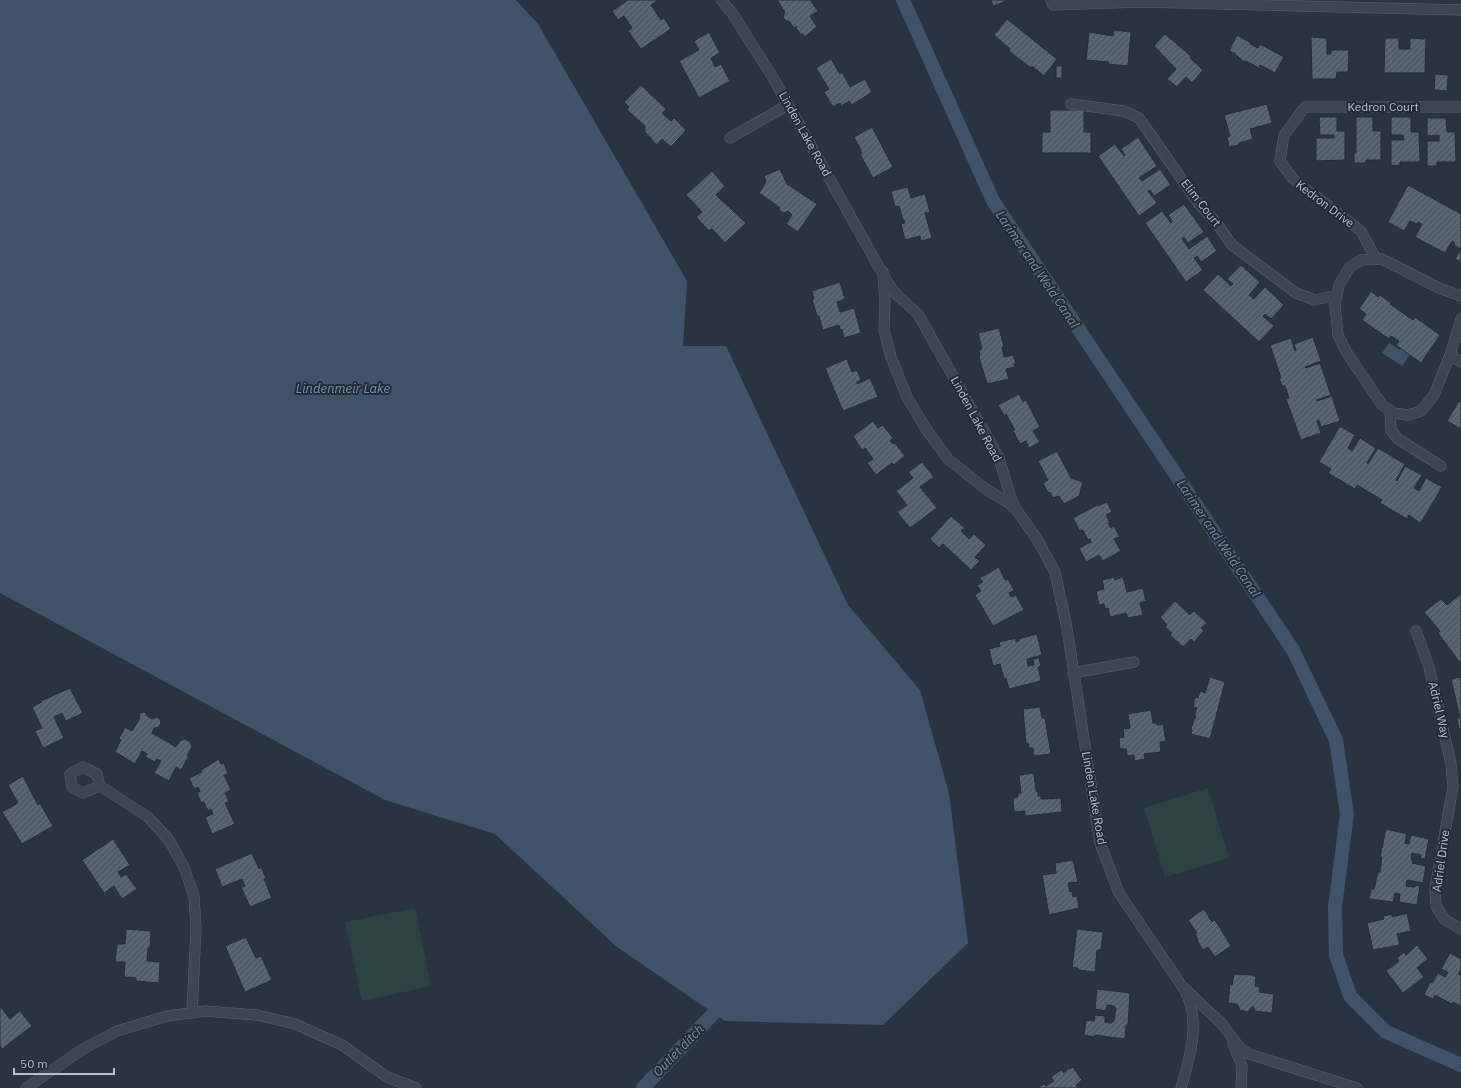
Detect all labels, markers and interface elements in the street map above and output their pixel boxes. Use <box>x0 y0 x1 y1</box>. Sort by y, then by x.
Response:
street label: Linden Lake Road <box>776 89 835 179</box>
street label: Kedron Court <box>1347 99 1419 114</box>
street label: Elim Court <box>1178 176 1225 229</box>
street label: Kedron Drive <box>1293 177 1358 231</box>
water label: Larimer and Weld Canal <box>992 207 1084 332</box>
street label: Linden Lake Road <box>948 373 1005 464</box>
water label: Lindenmeir Lake <box>296 380 391 397</box>
water label: Larimer and Weld Canal <box>1173 476 1265 601</box>
street label: Adriel Way <box>1426 680 1453 740</box>
street label: Linden Lake Road <box>1079 750 1110 846</box>
street label: Adriel Drive <box>1429 828 1452 893</box>
water label: Outlet ditch <box>649 1021 708 1080</box>
scale bar <box>14 1050 114 1076</box>
text: 50 m <box>20 1056 48 1071</box>

